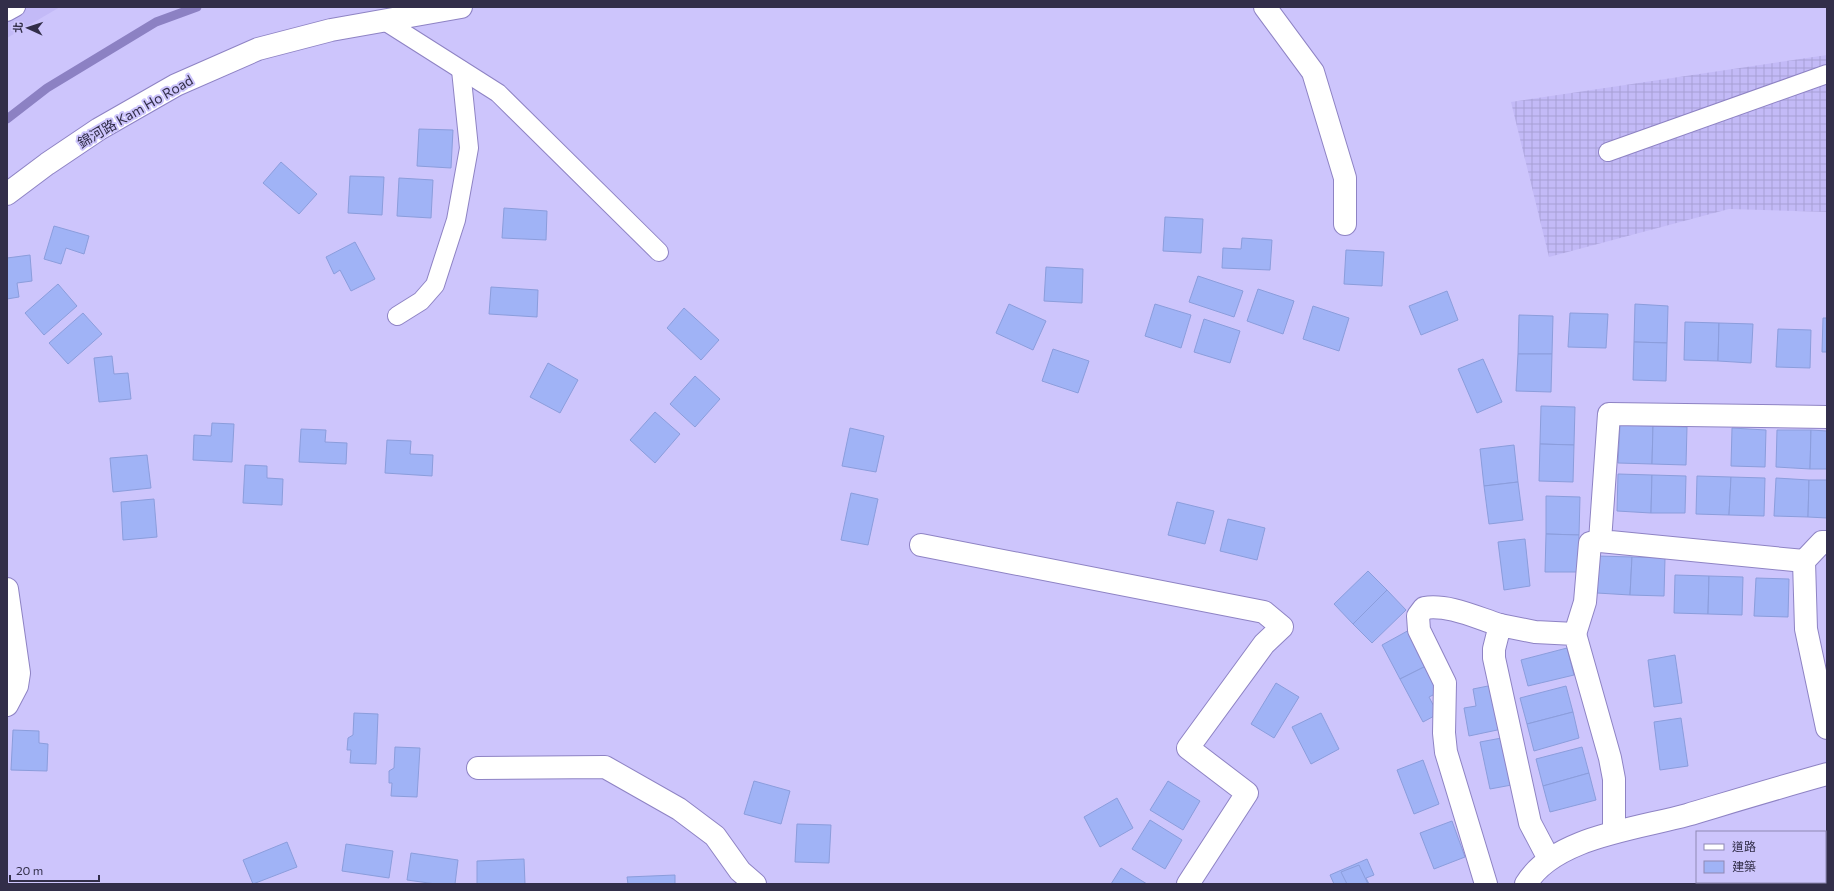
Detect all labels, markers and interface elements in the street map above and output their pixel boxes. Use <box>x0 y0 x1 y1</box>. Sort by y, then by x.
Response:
north arrow <box>8 8 48 48</box>
text: 北 <box>11 22 24 33</box>
street label: 錦河路 Kam Ho Road <box>74 71 196 151</box>
legend <box>1696 831 1826 883</box>
text: 道路 <box>1732 839 1756 853</box>
scale bar <box>10 857 99 883</box>
text: 建築 <box>1732 859 1756 873</box>
text: 20 m <box>16 863 43 877</box>

